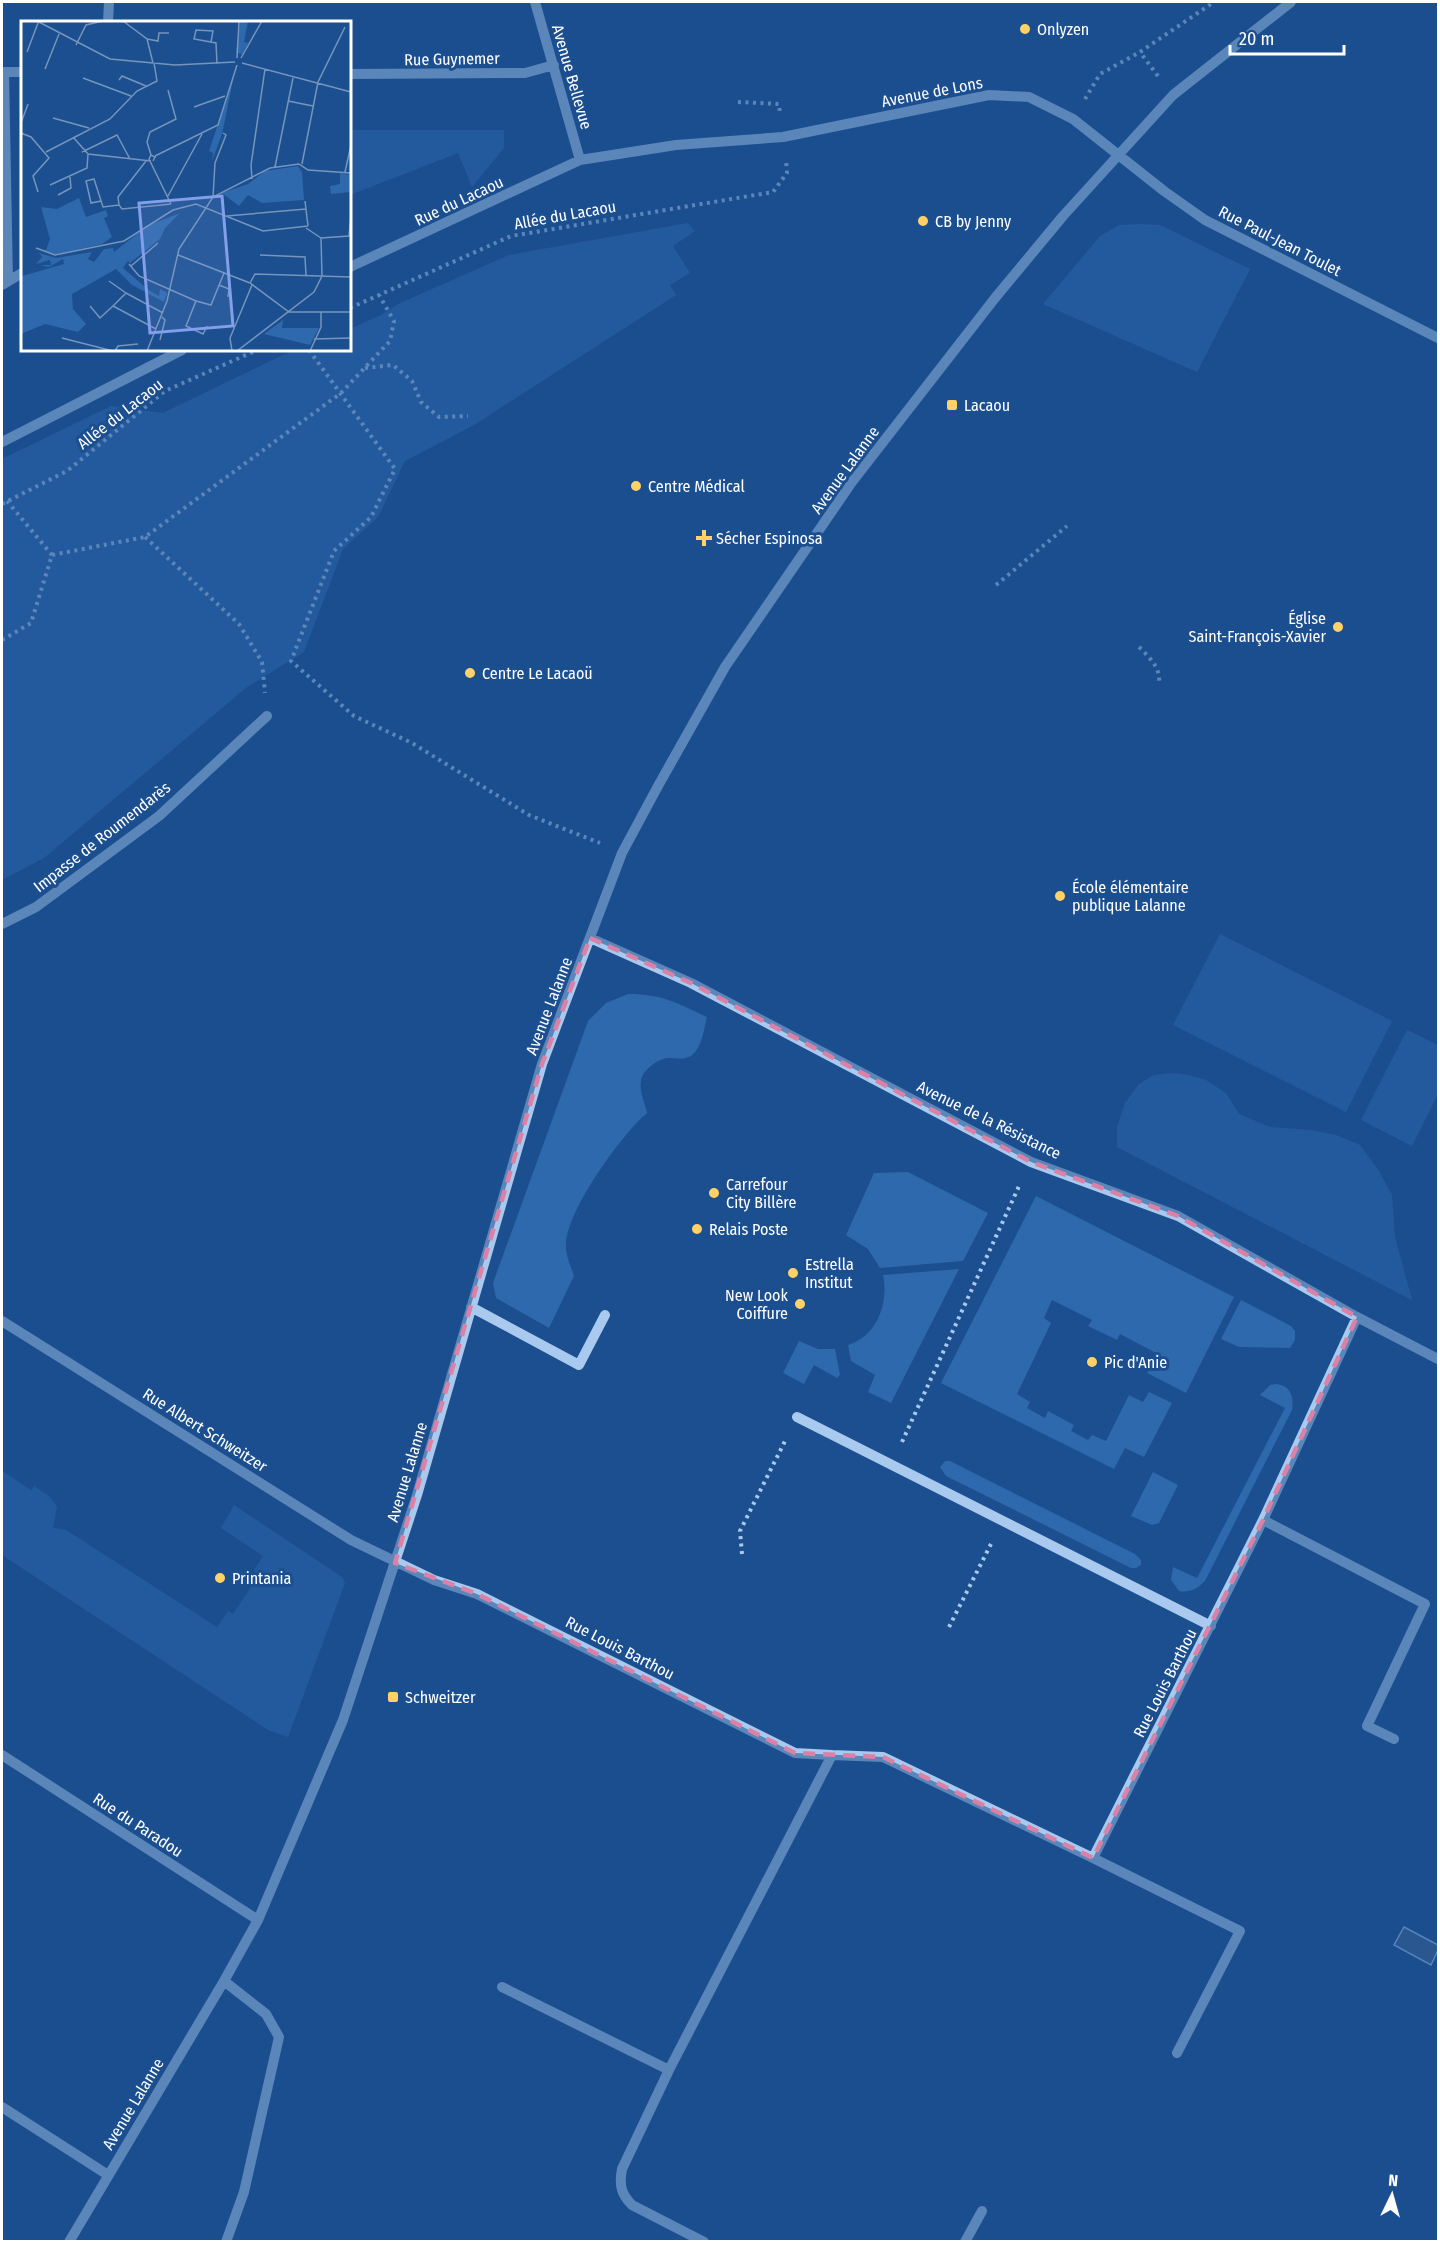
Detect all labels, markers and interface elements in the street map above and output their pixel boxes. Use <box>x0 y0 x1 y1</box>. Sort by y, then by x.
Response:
scale bar <box>1230 18 1344 56</box>
place label: Onlyzen <box>1037 20 1089 39</box>
inset map <box>21 21 351 351</box>
street label: Avenue Bellevue <box>548 22 596 132</box>
marker: Onlyzen <box>1018 22 1032 36</box>
text: 20 m <box>1239 28 1274 50</box>
street label: Rue Guynemer <box>404 49 500 69</box>
street label: Avenue de Lons <box>880 73 984 111</box>
street label: Rue du Lacaou <box>412 172 506 230</box>
street label: Allée du Lacaou <box>513 197 617 233</box>
street label: Rue Paul-Jean Toulet <box>1216 202 1345 280</box>
place label: CB by Jenny <box>935 212 1012 231</box>
marker: CB by Jenny <box>916 214 930 228</box>
street label: Allée du Lacaou <box>73 375 167 453</box>
place label: Lacaou <box>964 396 1010 415</box>
marker: Lacaou <box>945 398 959 412</box>
street label: Avenue Lalanne <box>807 423 883 517</box>
place label: Centre Médical <box>648 477 745 496</box>
marker: Centre Médical <box>629 479 643 493</box>
place label: Sécher Espinosa <box>716 529 823 548</box>
marker: Sécher Espinosa <box>697 531 711 545</box>
place label: Église Saint-François-Xavier <box>1188 609 1326 646</box>
marker: Église Saint-François-Xavier <box>1331 620 1345 634</box>
place label: Centre Le Lacaoü <box>482 664 593 683</box>
marker: Centre Le Lacaoü <box>463 666 477 680</box>
street label: Impasse de Roumendarès <box>30 778 174 896</box>
place label: École élémentaire publique Lalanne <box>1072 878 1189 915</box>
marker: École élémentaire publique Lalanne <box>1053 889 1067 903</box>
street label: Avenue Lalanne <box>522 954 576 1058</box>
street label: Avenue de la Résistance <box>914 1077 1064 1163</box>
place label: Carrefour City Billère <box>726 1175 796 1212</box>
marker: Carrefour City Billère <box>707 1186 721 1200</box>
place label: Relais Poste <box>709 1220 788 1239</box>
marker: Relais Poste <box>690 1222 704 1236</box>
place label: Estrella Institut <box>805 1255 854 1292</box>
marker: Estrella Institut <box>786 1266 800 1280</box>
place label: New Look Coiffure <box>725 1286 789 1323</box>
marker: New Look Coiffure <box>793 1297 807 1311</box>
place label: Pic d'Anie <box>1104 1353 1167 1372</box>
marker: Pic d'Anie <box>1085 1355 1099 1369</box>
street label: Rue Albert Schweitzer <box>139 1384 271 1476</box>
street label: Avenue Lalanne <box>383 1420 431 1524</box>
place label: Printania <box>232 1569 292 1588</box>
marker: Printania <box>213 1571 227 1585</box>
street label: Rue Louis Barthou <box>562 1612 678 1684</box>
street label: Rue Louis Barthou <box>1129 1625 1201 1741</box>
place label: Schweitzer <box>405 1688 476 1707</box>
marker: Schweitzer <box>386 1690 400 1704</box>
street label: Rue du Paradou <box>90 1789 186 1861</box>
street label: Avenue Lalanne <box>98 2055 168 2153</box>
north arrow <box>1362 2165 1422 2225</box>
text: N <box>1388 2171 1399 2190</box>

